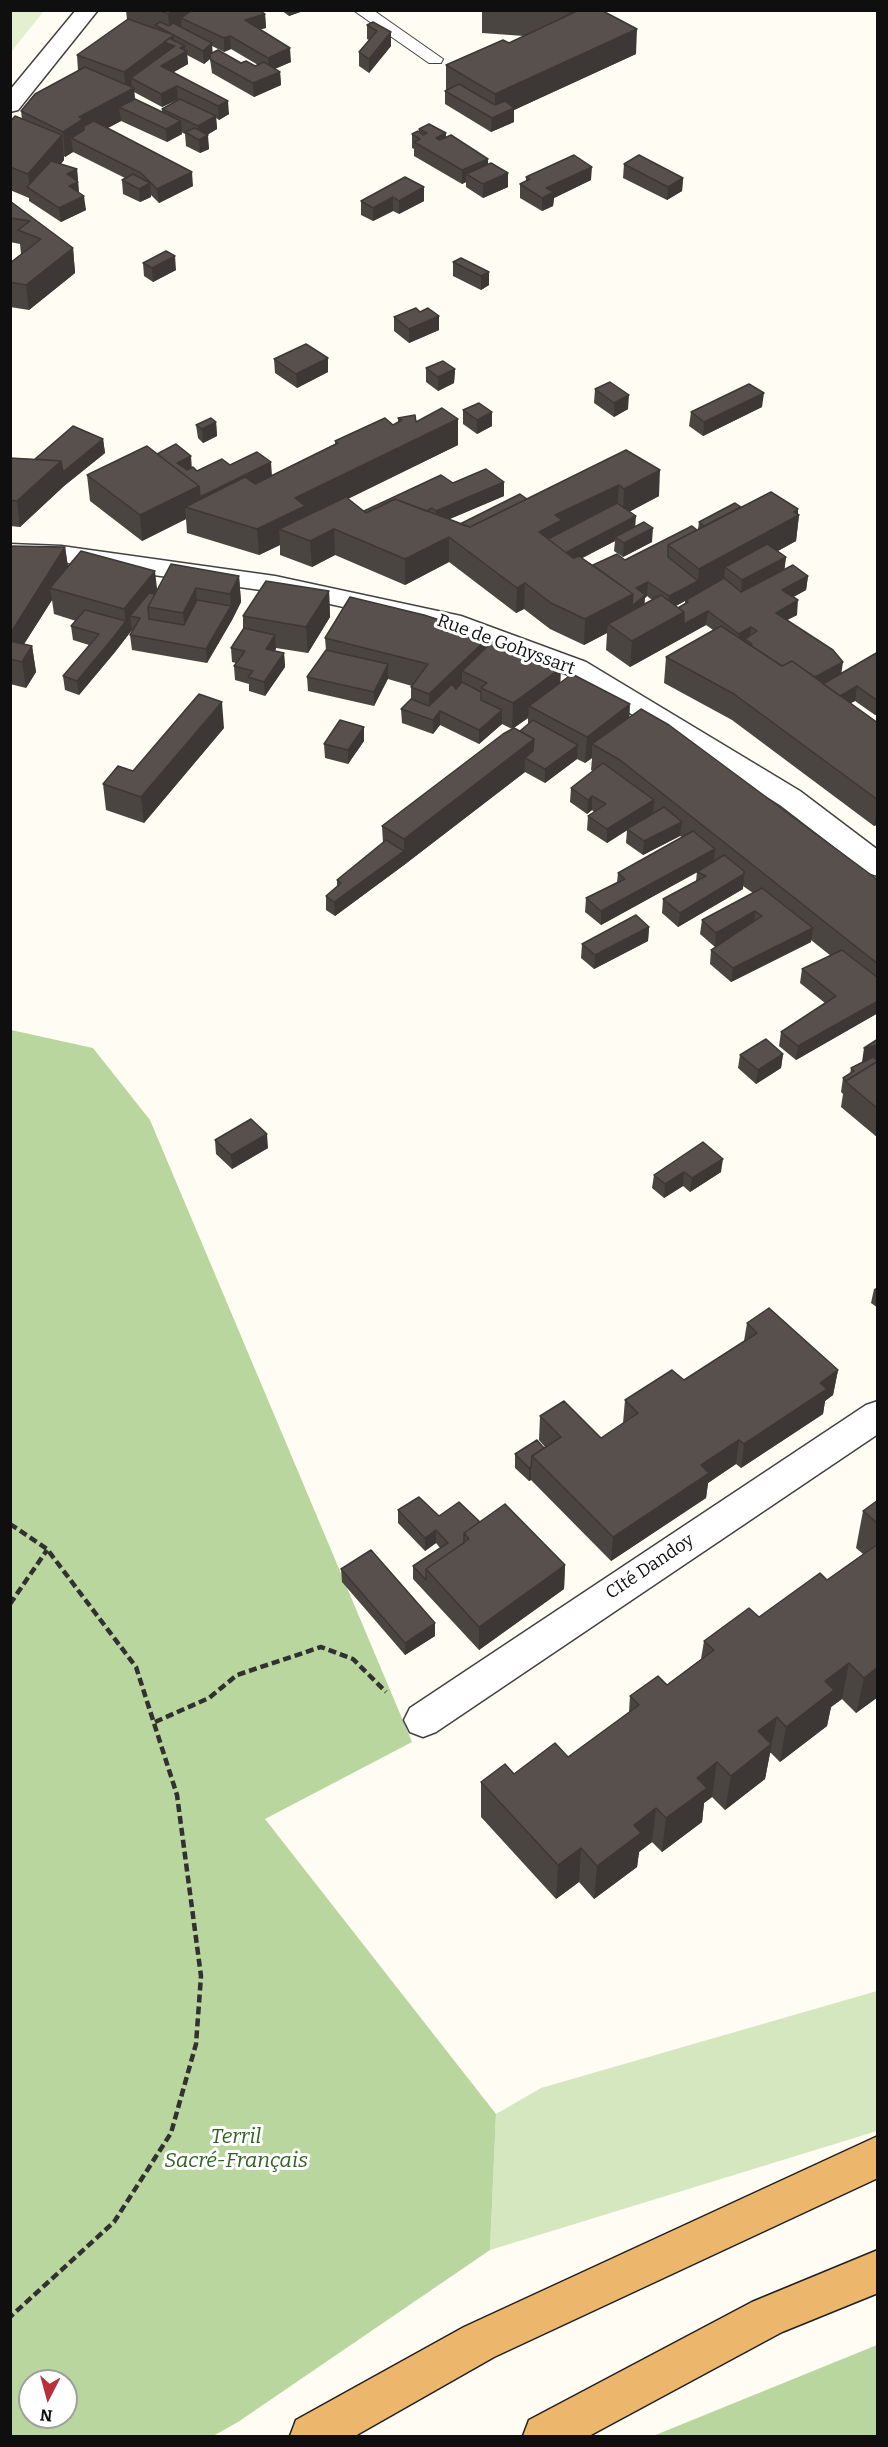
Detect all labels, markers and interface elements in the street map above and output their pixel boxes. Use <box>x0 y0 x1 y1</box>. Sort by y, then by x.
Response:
street label: Rue de Gohyssart <box>434 610 578 680</box>
street label: CIté Dandoy <box>602 1530 698 1604</box>
park label: Terril Sacré-Français <box>164 2124 308 2174</box>
north arrow <box>18 2369 78 2429</box>
text: N <box>39 2405 53 2426</box>

